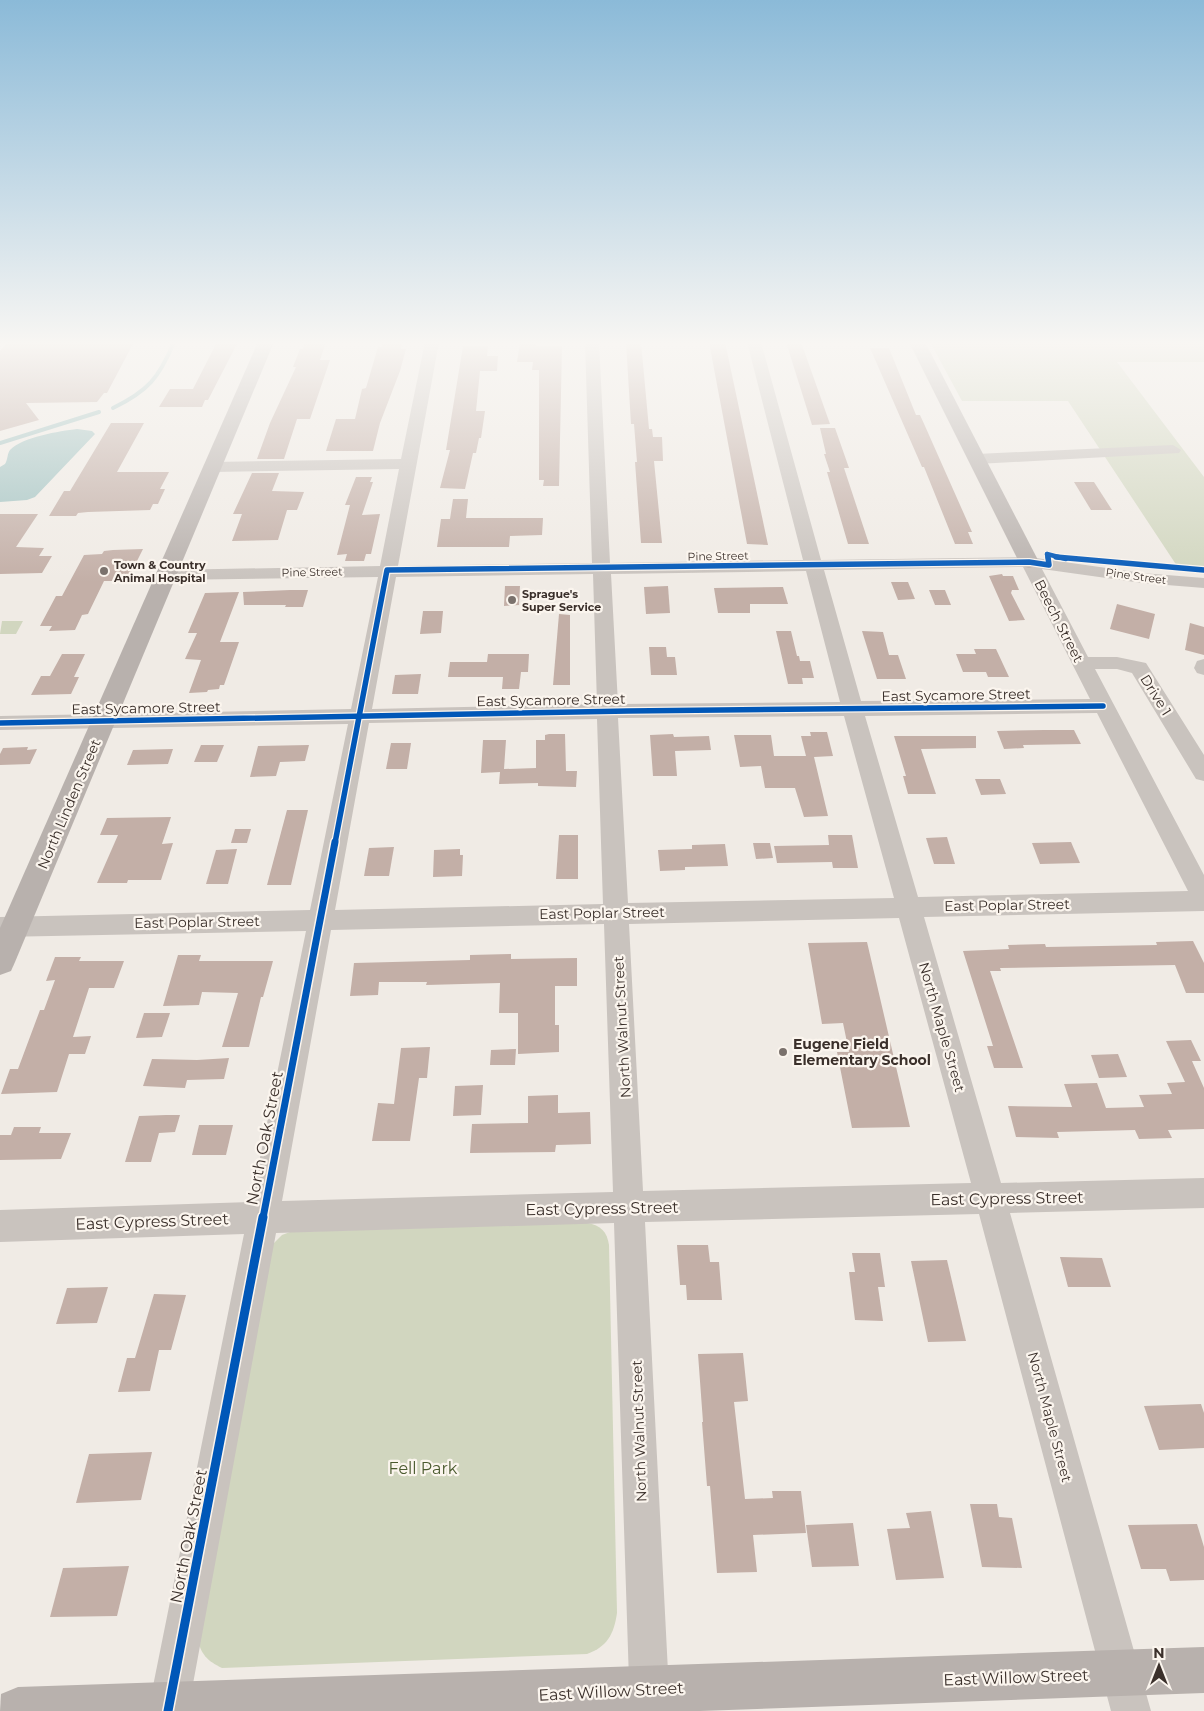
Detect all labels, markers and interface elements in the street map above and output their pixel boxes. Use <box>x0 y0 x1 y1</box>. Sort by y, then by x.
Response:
street label: Pine Street <box>687 548 749 564</box>
place label: Town & Country Animal Hospital <box>113 558 206 585</box>
street label: Pine Street <box>281 564 343 580</box>
marker: Town & Country Animal Hospital <box>98 565 110 577</box>
street label: Pine Street <box>1105 565 1168 587</box>
street label: Beech Street <box>1030 577 1088 666</box>
place label: Sprague's Super Service <box>522 587 601 614</box>
marker: Sprague's Super Service <box>506 594 518 606</box>
street label: Drive 1 <box>1136 671 1176 719</box>
street label: East Sycamore Street <box>881 685 1031 705</box>
street label: East Sycamore Street <box>476 690 626 710</box>
street label: East Sycamore Street <box>71 698 221 718</box>
street label: North Linden Street <box>33 736 105 872</box>
street label: East Poplar Street <box>944 895 1070 915</box>
street label: East Poplar Street <box>539 903 665 923</box>
street label: East Poplar Street <box>134 912 260 932</box>
street label: North Walnut Street <box>609 955 635 1098</box>
street label: North Maple Street <box>915 960 969 1094</box>
place label: Eugene Field Elementary School <box>793 1035 931 1069</box>
marker: Eugene Field Elementary School <box>777 1046 789 1058</box>
street label: North Oak Street <box>242 1069 287 1207</box>
street label: East Cypress Street <box>930 1188 1084 1209</box>
street label: East Cypress Street <box>525 1198 679 1219</box>
street label: East Cypress Street <box>75 1209 230 1234</box>
street label: North Maple Street <box>1024 1350 1076 1484</box>
street label: North Walnut Street <box>628 1359 650 1502</box>
park label: Fell Park <box>389 1459 458 1478</box>
street label: North Oak Street <box>166 1467 211 1605</box>
north arrow <box>1134 1641 1184 1691</box>
text: N <box>1153 1644 1165 1662</box>
street label: East Willow Street <box>943 1665 1089 1690</box>
street label: East Willow Street <box>538 1678 685 1705</box>

